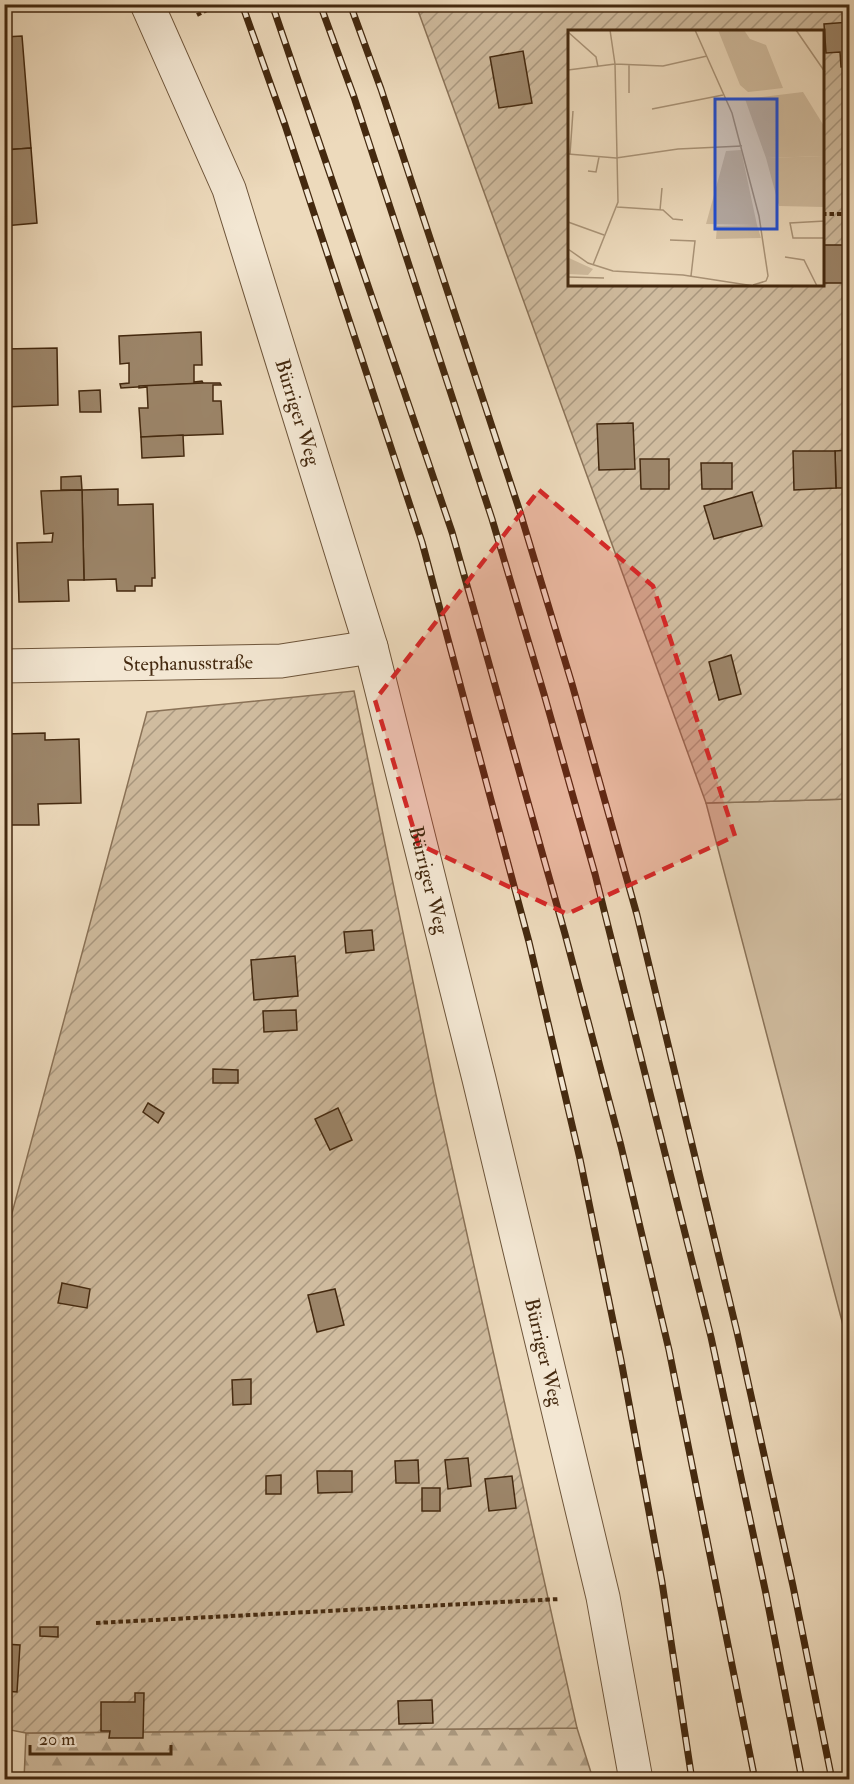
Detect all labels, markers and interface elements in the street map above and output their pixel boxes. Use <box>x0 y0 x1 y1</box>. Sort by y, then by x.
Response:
inset map <box>568 30 824 286</box>
street label: Bürriger Weg <box>269 356 326 470</box>
street label: Stephanusstraße <box>123 650 253 677</box>
street label: Bürriger Weg <box>403 824 455 938</box>
street label: Bürriger Weg <box>519 1296 569 1410</box>
scale bar <box>30 1718 171 1756</box>
text: 20 m <box>39 1728 75 1751</box>

